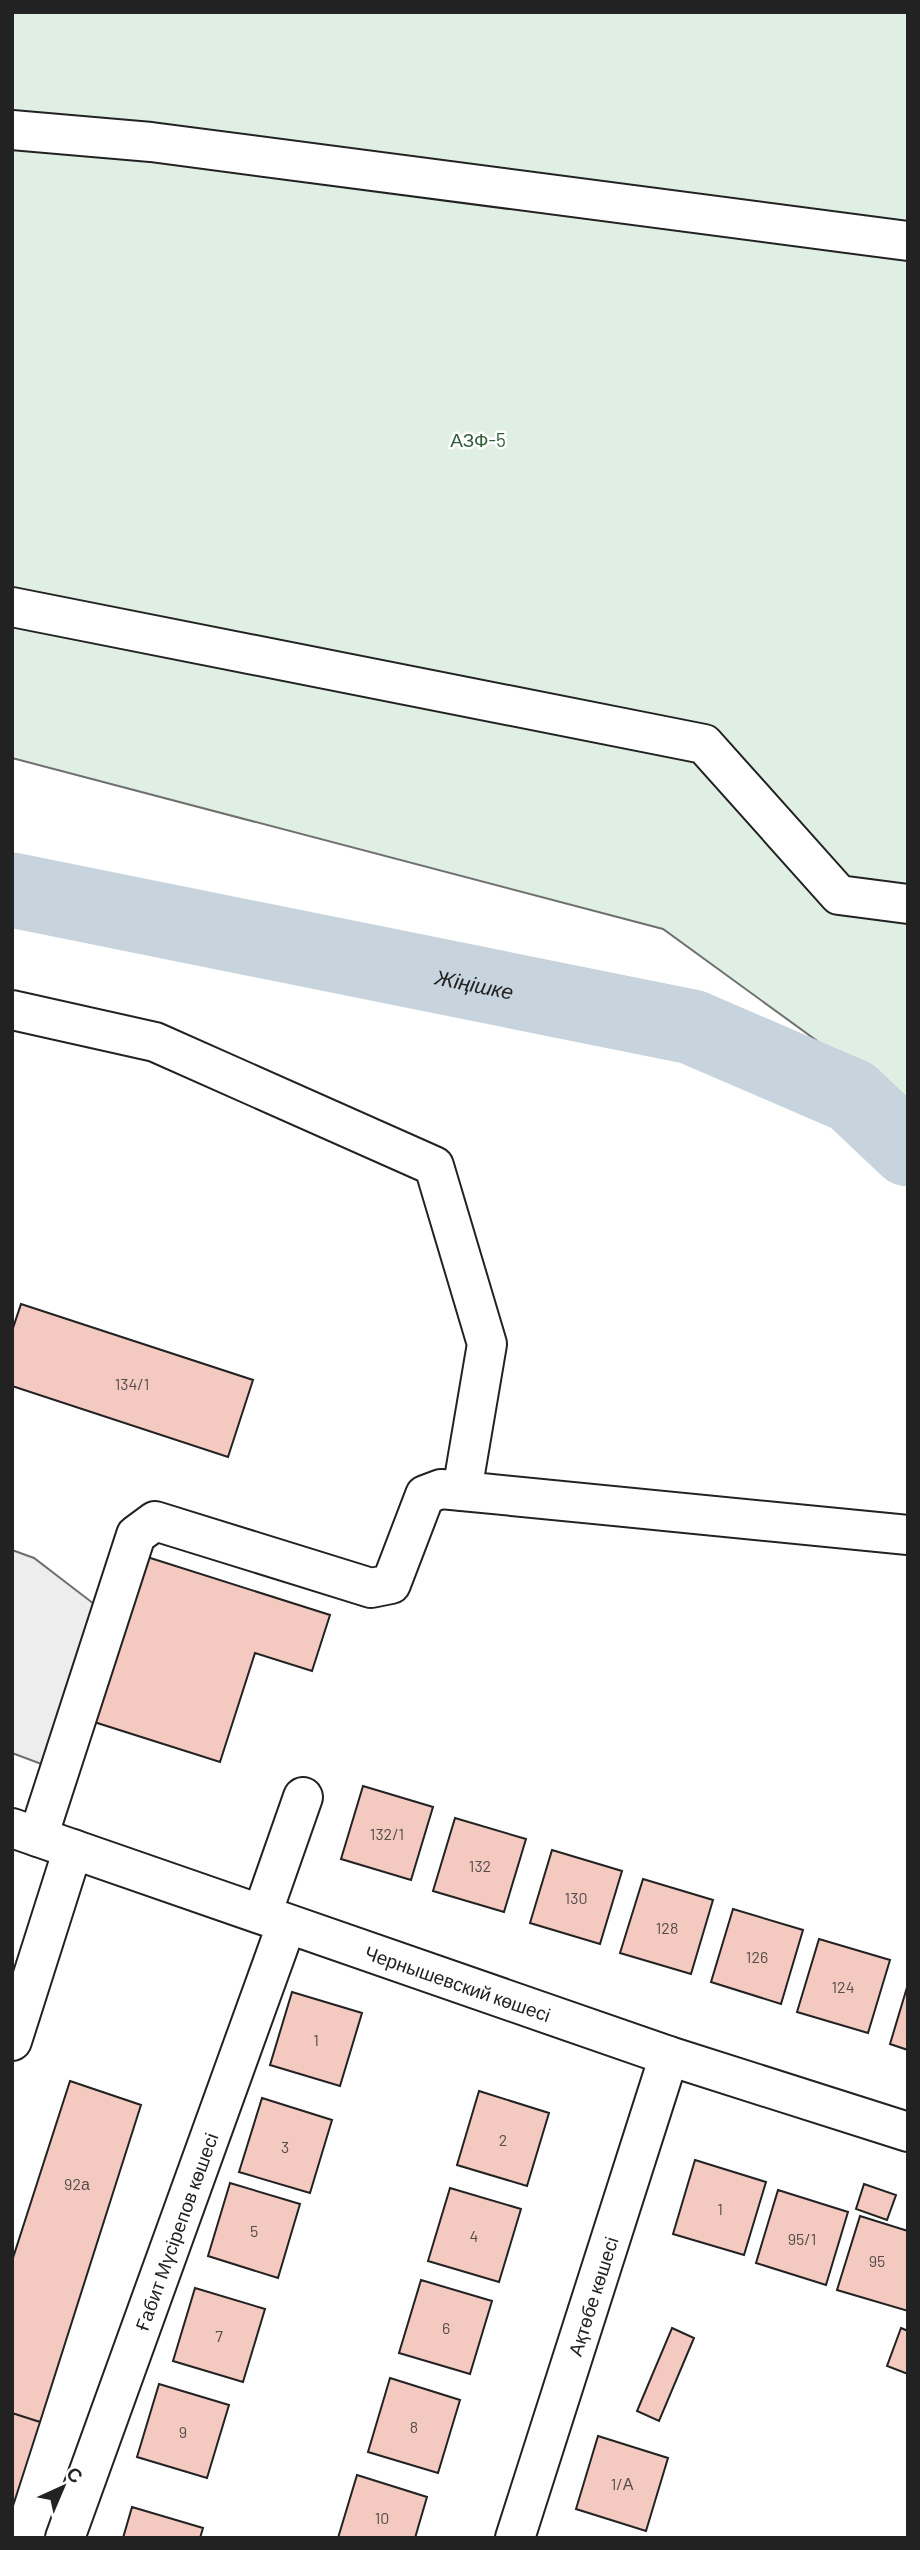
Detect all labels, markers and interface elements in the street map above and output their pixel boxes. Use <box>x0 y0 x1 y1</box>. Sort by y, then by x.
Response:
park label: АЗФ-5 <box>450 428 506 451</box>
water label: Жіңішке <box>432 963 516 1003</box>
house number: 134/1 <box>115 1374 149 1393</box>
house number: 132/1 <box>370 1824 404 1843</box>
house number: 132 <box>469 1856 491 1875</box>
house number: 130 <box>565 1888 587 1907</box>
house number: 128 <box>656 1918 678 1937</box>
street label: Чернышевский көшесі <box>362 1940 554 2026</box>
house number: 126 <box>746 1947 768 1966</box>
house number: 124 <box>832 1977 855 1996</box>
house number: 1 <box>313 2030 319 2049</box>
street label: Ғабит Мүсірепов көшесі <box>129 2129 222 2334</box>
house number: 2 <box>499 2130 507 2149</box>
house number: 3 <box>281 2137 289 2156</box>
house number: 92а <box>64 2174 90 2193</box>
house number: 1 <box>717 2199 723 2218</box>
house number: 5 <box>250 2221 258 2240</box>
house number: 4 <box>470 2226 478 2245</box>
house number: 95/1 <box>788 2229 816 2248</box>
street label: Ақтөбе көшесі <box>563 2234 622 2359</box>
house number: 95 <box>869 2251 885 2270</box>
house number: 6 <box>442 2318 450 2337</box>
house number: 7 <box>215 2326 223 2345</box>
house number: 8 <box>410 2417 418 2436</box>
house number: 9 <box>179 2422 187 2441</box>
north arrow <box>28 2452 98 2522</box>
text: С <box>62 2461 88 2488</box>
house number: 1/А <box>611 2474 634 2493</box>
house number: 10 <box>375 2508 389 2527</box>

